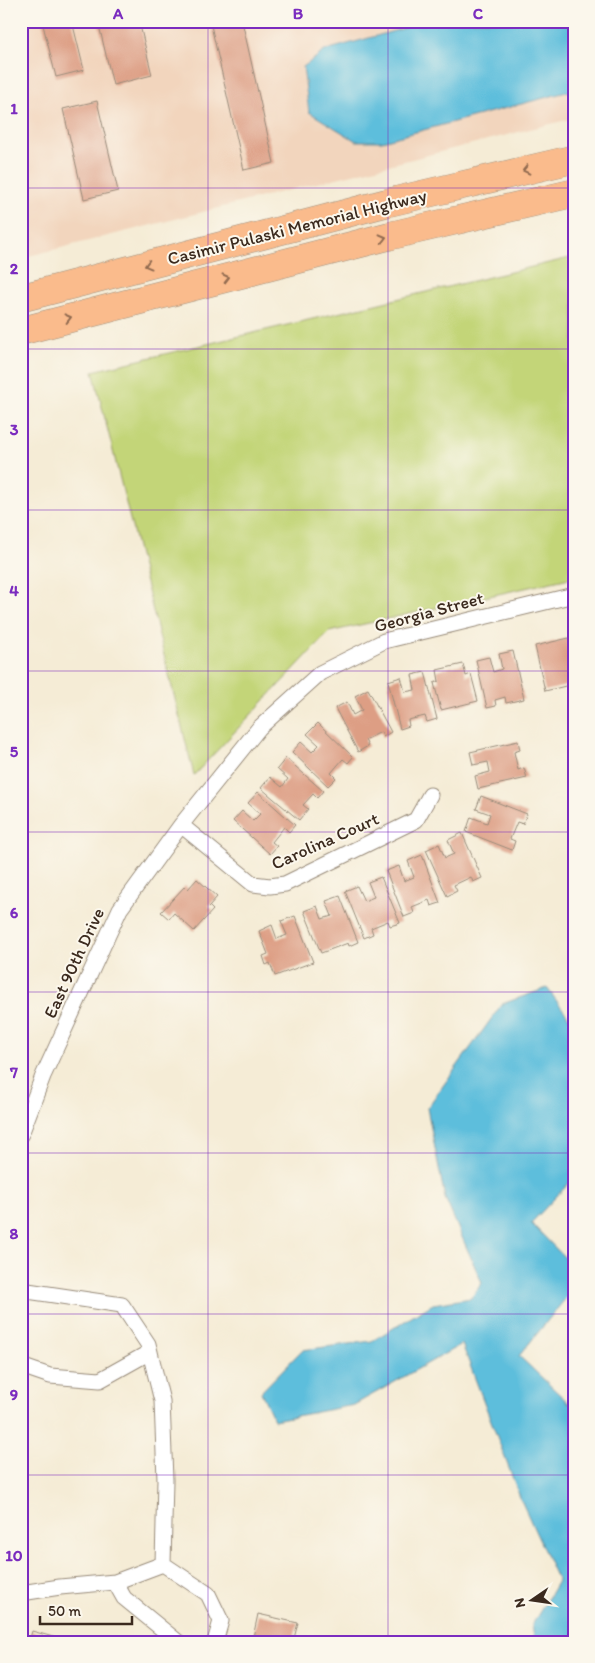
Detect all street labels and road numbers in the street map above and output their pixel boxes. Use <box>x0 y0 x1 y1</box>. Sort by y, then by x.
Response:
street label: Casimir Pulaski Memorial Highway <box>165 184 429 270</box>
street label: Georgia Street <box>372 587 486 637</box>
street label: Carolina Court <box>268 807 382 874</box>
street label: East 90th Drive <box>39 904 109 1022</box>

